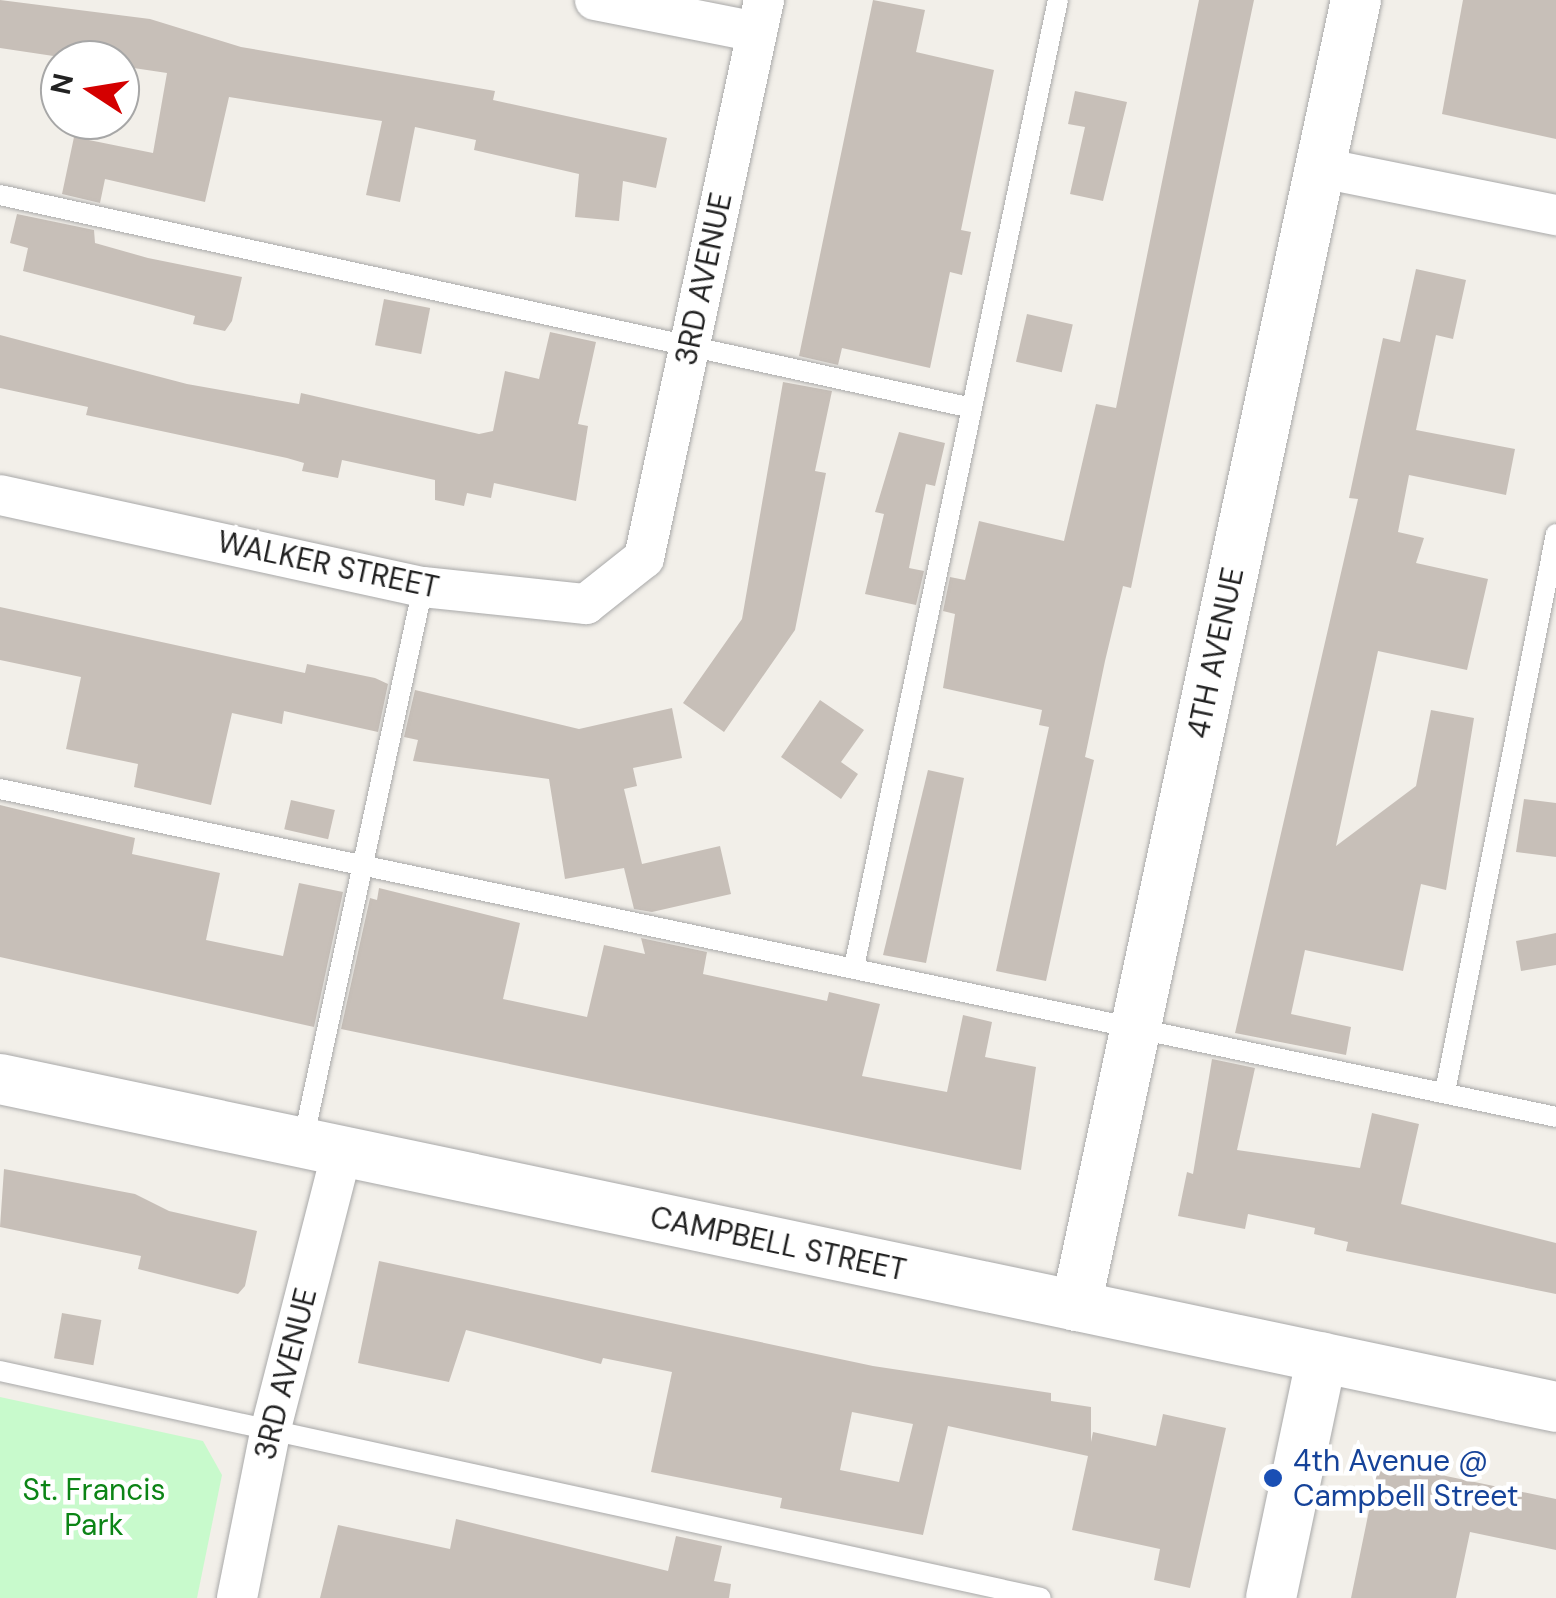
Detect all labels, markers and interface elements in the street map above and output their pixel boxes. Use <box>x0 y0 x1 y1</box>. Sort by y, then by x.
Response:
north arrow <box>40 40 140 140</box>
text: N <box>42 70 82 98</box>
street label: 3RD AVENUE <box>668 189 740 369</box>
street label: WALKER STREET <box>214 524 442 606</box>
street label: 4TH AVENUE <box>1180 564 1252 742</box>
street label: CAMPBELL STREET <box>647 1199 909 1289</box>
street label: 3RD AVENUE <box>247 1284 325 1464</box>
place label: 4th Avenue @ Campbell Street <box>1293 1443 1519 1514</box>
marker: 4th Avenue @ Campbell Street <box>1262 1467 1284 1489</box>
park label: St. Francis Park <box>22 1472 166 1542</box>

